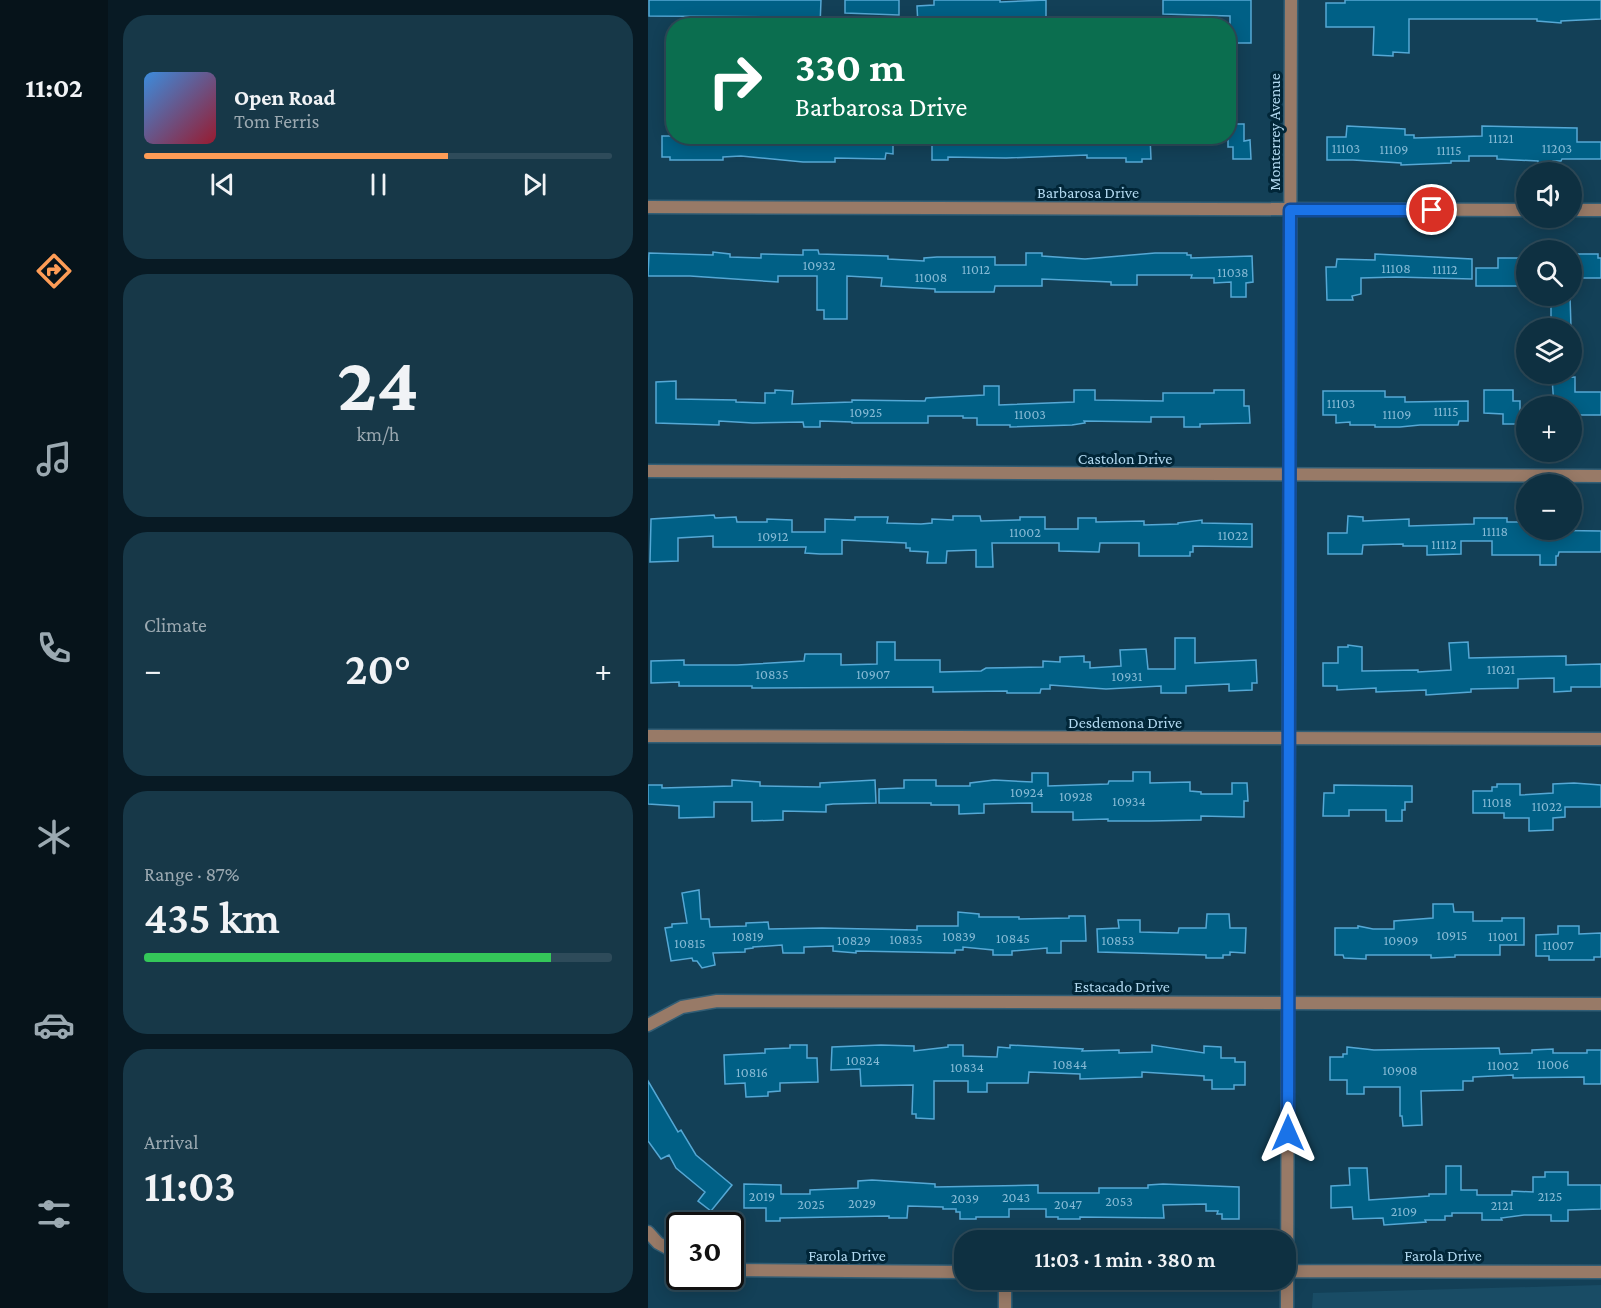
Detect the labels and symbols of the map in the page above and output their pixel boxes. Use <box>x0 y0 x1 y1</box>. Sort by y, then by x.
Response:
street label: Monterrey Avenue <box>1266 73 1284 191</box>
house number: 11121 <box>1488 130 1514 146</box>
house number: 11103 <box>1332 140 1360 156</box>
house number: 11203 <box>1542 140 1572 156</box>
house number: 11109 <box>1380 141 1408 157</box>
house number: 11115 <box>1436 142 1462 158</box>
street label: Barbarosa Drive <box>1037 184 1139 201</box>
pin <box>1406 184 1457 235</box>
house number: 10932 <box>803 257 836 273</box>
house number: 11108 <box>1381 260 1411 276</box>
house number: 11012 <box>962 261 991 277</box>
house number: 11112 <box>1432 261 1458 277</box>
house number: 11038 <box>1217 264 1249 280</box>
house number: 11008 <box>915 269 947 285</box>
house number: 11103 <box>1327 395 1355 411</box>
house number: 11115 <box>1433 403 1459 419</box>
house number: 10925 <box>850 404 882 420</box>
house number: 11003 <box>1014 406 1046 422</box>
house number: 11109 <box>1383 406 1411 422</box>
street label: Castolon Drive <box>1078 450 1172 467</box>
house number: 11118 <box>1482 523 1508 539</box>
house number: 11002 <box>1009 524 1041 540</box>
house number: 11022 <box>1218 527 1249 543</box>
house number: 10912 <box>758 528 789 544</box>
house number: 11112 <box>1431 536 1457 552</box>
house number: 11021 <box>1487 661 1516 677</box>
house number: 10835 <box>755 666 789 682</box>
house number: 10907 <box>856 666 890 682</box>
house number: 10931 <box>1112 668 1143 684</box>
street label: Desdemona Drive <box>1068 714 1182 731</box>
house number: 10924 <box>1010 784 1044 800</box>
house number: 10928 <box>1059 788 1093 804</box>
house number: 10934 <box>1112 793 1146 809</box>
house number: 11018 <box>1482 794 1512 810</box>
house number: 11022 <box>1532 798 1563 814</box>
house number: 10915 <box>1437 927 1467 943</box>
house number: 10819 <box>732 928 764 944</box>
house number: 10839 <box>942 928 976 944</box>
house number: 11001 <box>1488 928 1518 944</box>
house number: 10845 <box>996 930 1030 946</box>
house number: 10835 <box>889 931 923 947</box>
house number: 10829 <box>837 932 871 948</box>
house number: 10853 <box>1102 932 1134 948</box>
house number: 10909 <box>1384 932 1418 948</box>
house number: 10815 <box>674 935 706 951</box>
house number: 11007 <box>1542 937 1574 953</box>
street label: Estacado Drive <box>1074 978 1170 995</box>
house number: 10824 <box>846 1052 880 1068</box>
house number: 10844 <box>1053 1056 1087 1072</box>
house number: 11006 <box>1537 1056 1569 1072</box>
house number: 11002 <box>1487 1057 1519 1073</box>
house number: 10834 <box>950 1059 984 1075</box>
house number: 10908 <box>1382 1062 1418 1078</box>
house number: 10816 <box>736 1064 768 1080</box>
position arrow <box>1256 1101 1320 1165</box>
house number: 2019 <box>749 1188 775 1204</box>
house number: 2125 <box>1538 1188 1562 1204</box>
house number: 2043 <box>1002 1189 1030 1205</box>
house number: 2039 <box>951 1190 979 1206</box>
house number: 2053 <box>1105 1193 1133 1209</box>
house number: 2029 <box>848 1195 876 1211</box>
house number: 2025 <box>797 1196 825 1212</box>
house number: 2047 <box>1054 1196 1082 1212</box>
house number: 2121 <box>1491 1197 1514 1213</box>
house number: 2109 <box>1391 1203 1417 1219</box>
speed limit sign: 30 <box>666 1212 744 1290</box>
street label: Farola Drive <box>808 1247 886 1264</box>
street label: Farola Drive <box>1404 1247 1482 1264</box>

